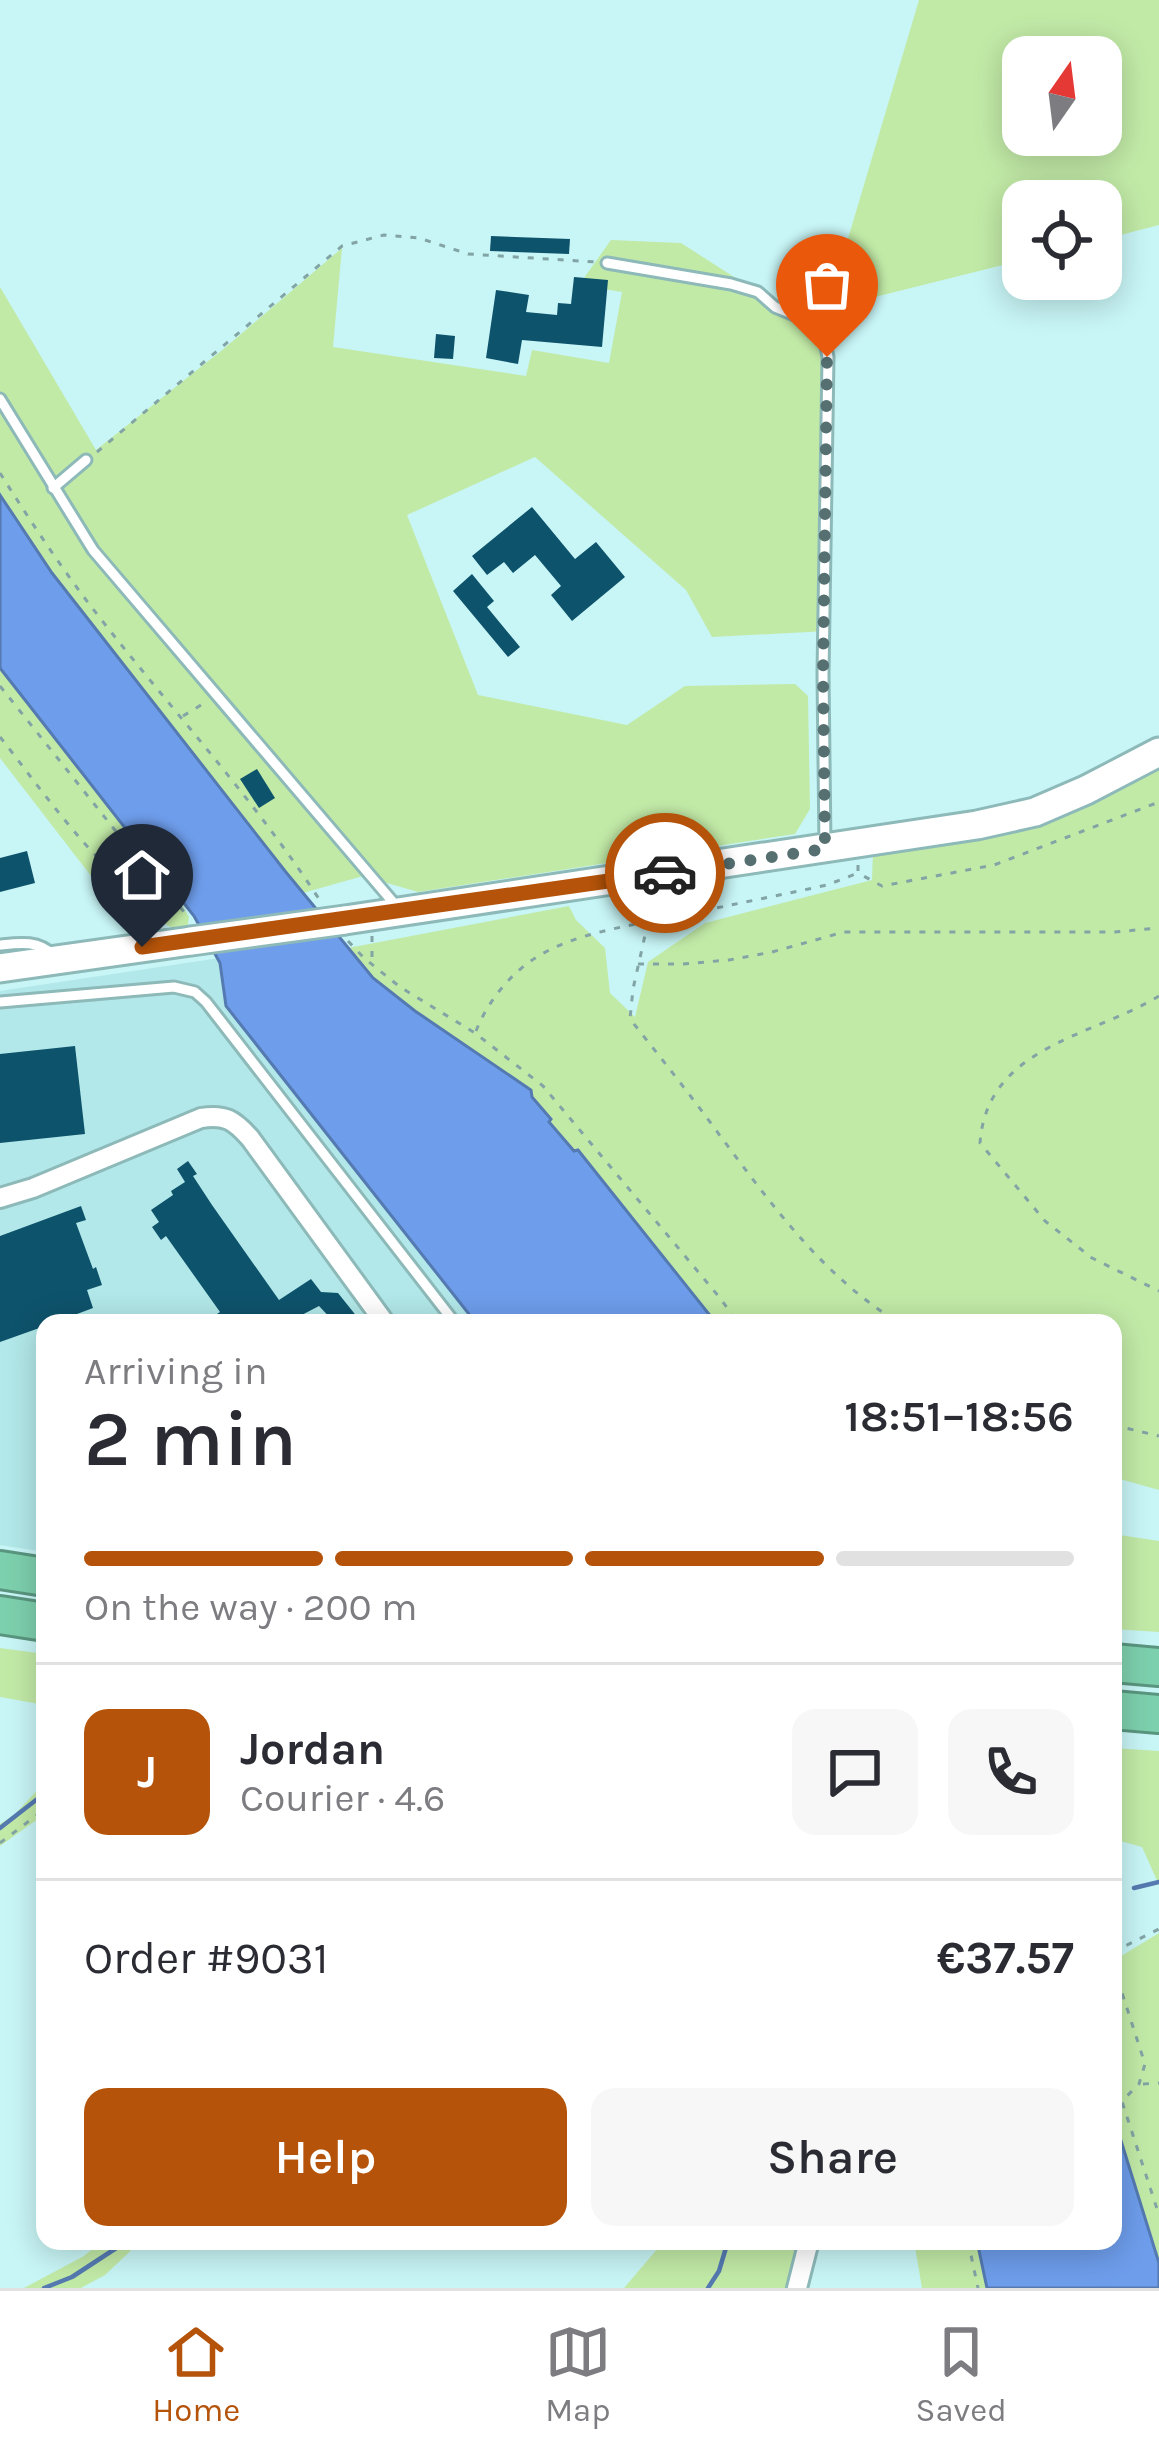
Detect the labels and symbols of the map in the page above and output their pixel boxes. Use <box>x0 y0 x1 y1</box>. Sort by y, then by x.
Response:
north arrow <box>1002 36 1122 156</box>
pin <box>776 234 878 357</box>
courier <box>605 813 725 933</box>
pin <box>91 824 193 947</box>

